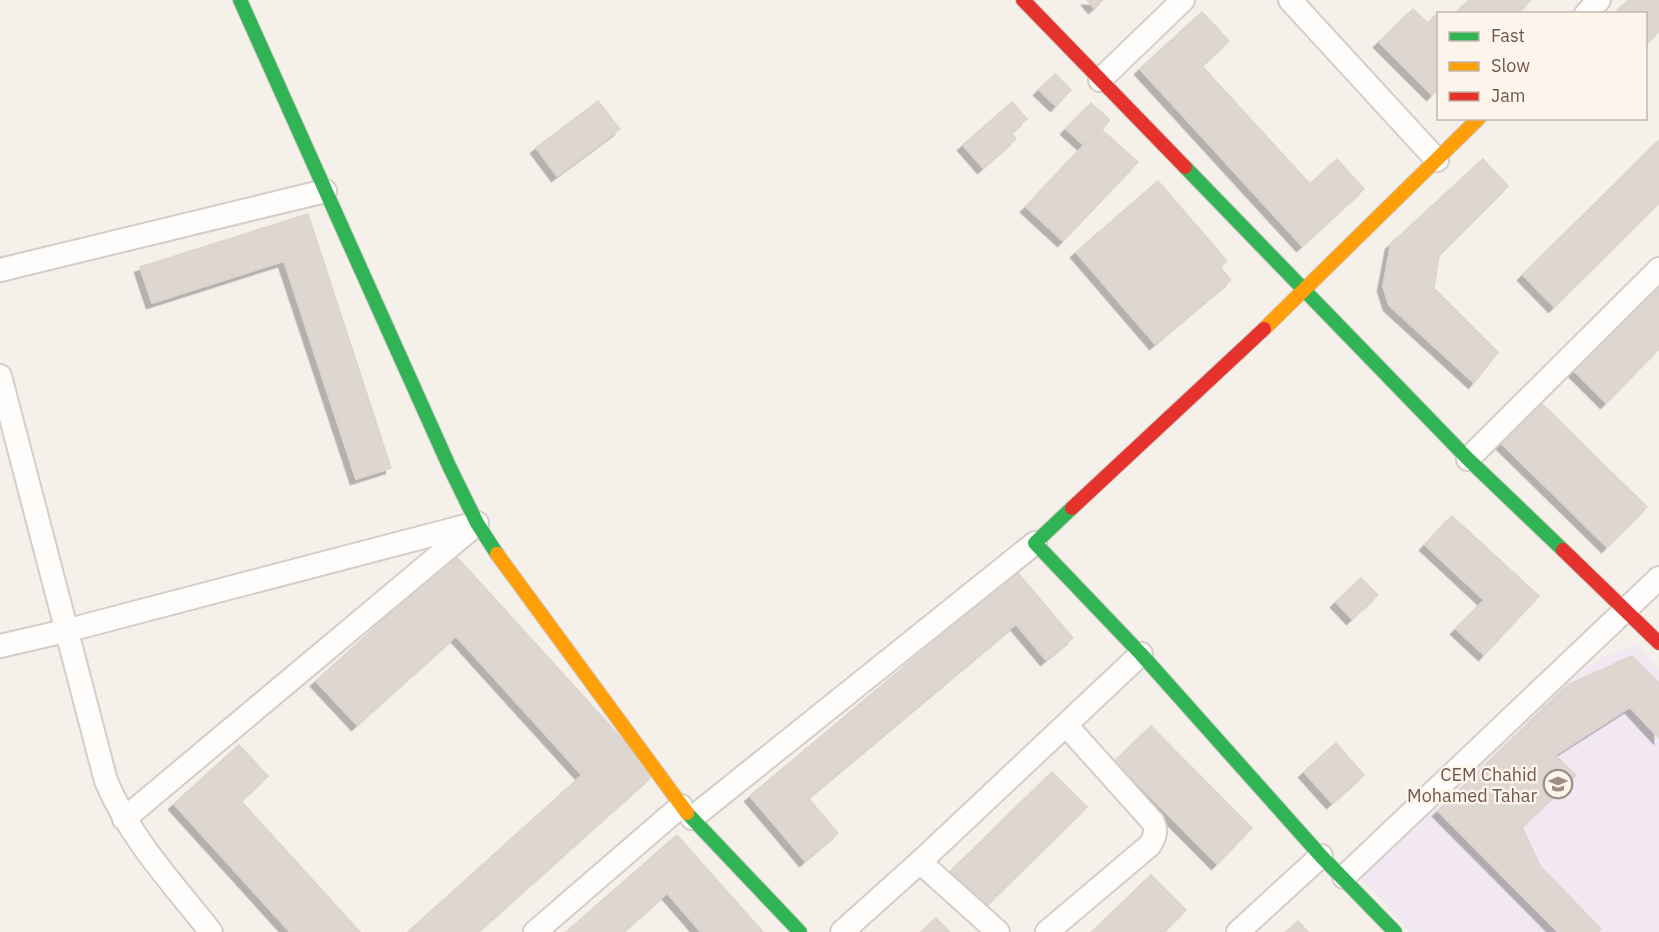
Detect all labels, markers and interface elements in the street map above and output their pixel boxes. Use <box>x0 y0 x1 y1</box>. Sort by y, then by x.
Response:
legend <box>1437 12 1647 120</box>
text: Fast <box>1491 24 1525 47</box>
text: Slow <box>1491 54 1530 77</box>
text: Jam <box>1491 84 1526 107</box>
place label: CEM Chahid Mohamed Tahar <box>1407 763 1537 807</box>
school or university icon: CEM Chahid Mohamed Tahar <box>1542 768 1574 800</box>

